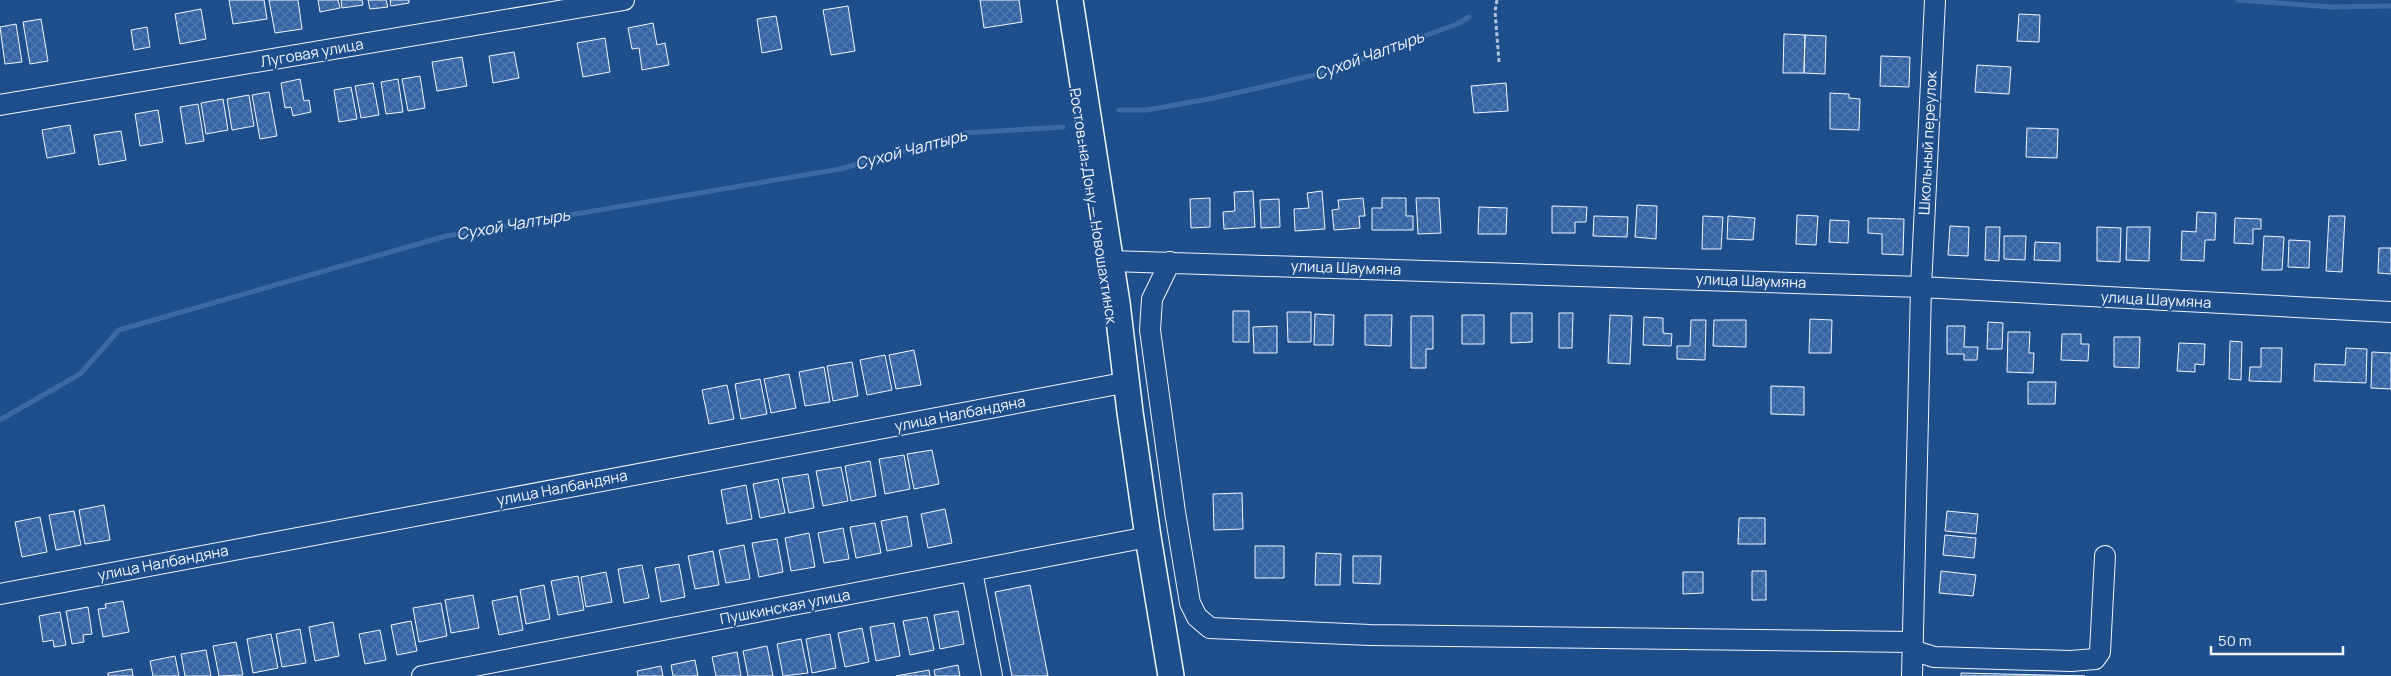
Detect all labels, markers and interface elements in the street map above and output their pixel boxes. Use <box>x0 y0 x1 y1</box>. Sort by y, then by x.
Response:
water label: Сухой Чалтырь <box>1311 25 1427 85</box>
street label: Луговая улица <box>259 33 365 72</box>
street label: Школьный переулок <box>1913 70 1942 215</box>
street label: Ростов-на-Дону — Новошахтинск <box>1064 86 1123 326</box>
water label: Сухой Чалтырь <box>853 123 970 175</box>
water label: Сухой Чалтырь <box>454 203 572 245</box>
street label: улица Шаумяна <box>1290 255 1402 280</box>
street label: улица Шаумяна <box>1695 268 1807 293</box>
street label: улица Шаумяна <box>2100 286 2212 313</box>
street label: улица Налбандяна <box>893 391 1027 437</box>
street label: улица Налбандяна <box>495 465 629 511</box>
street label: улица Налбандяна <box>96 540 230 586</box>
street label: Пушкинская улица <box>718 584 852 629</box>
scale bar <box>2211 624 2344 656</box>
text: 50 m <box>2218 630 2252 651</box>

